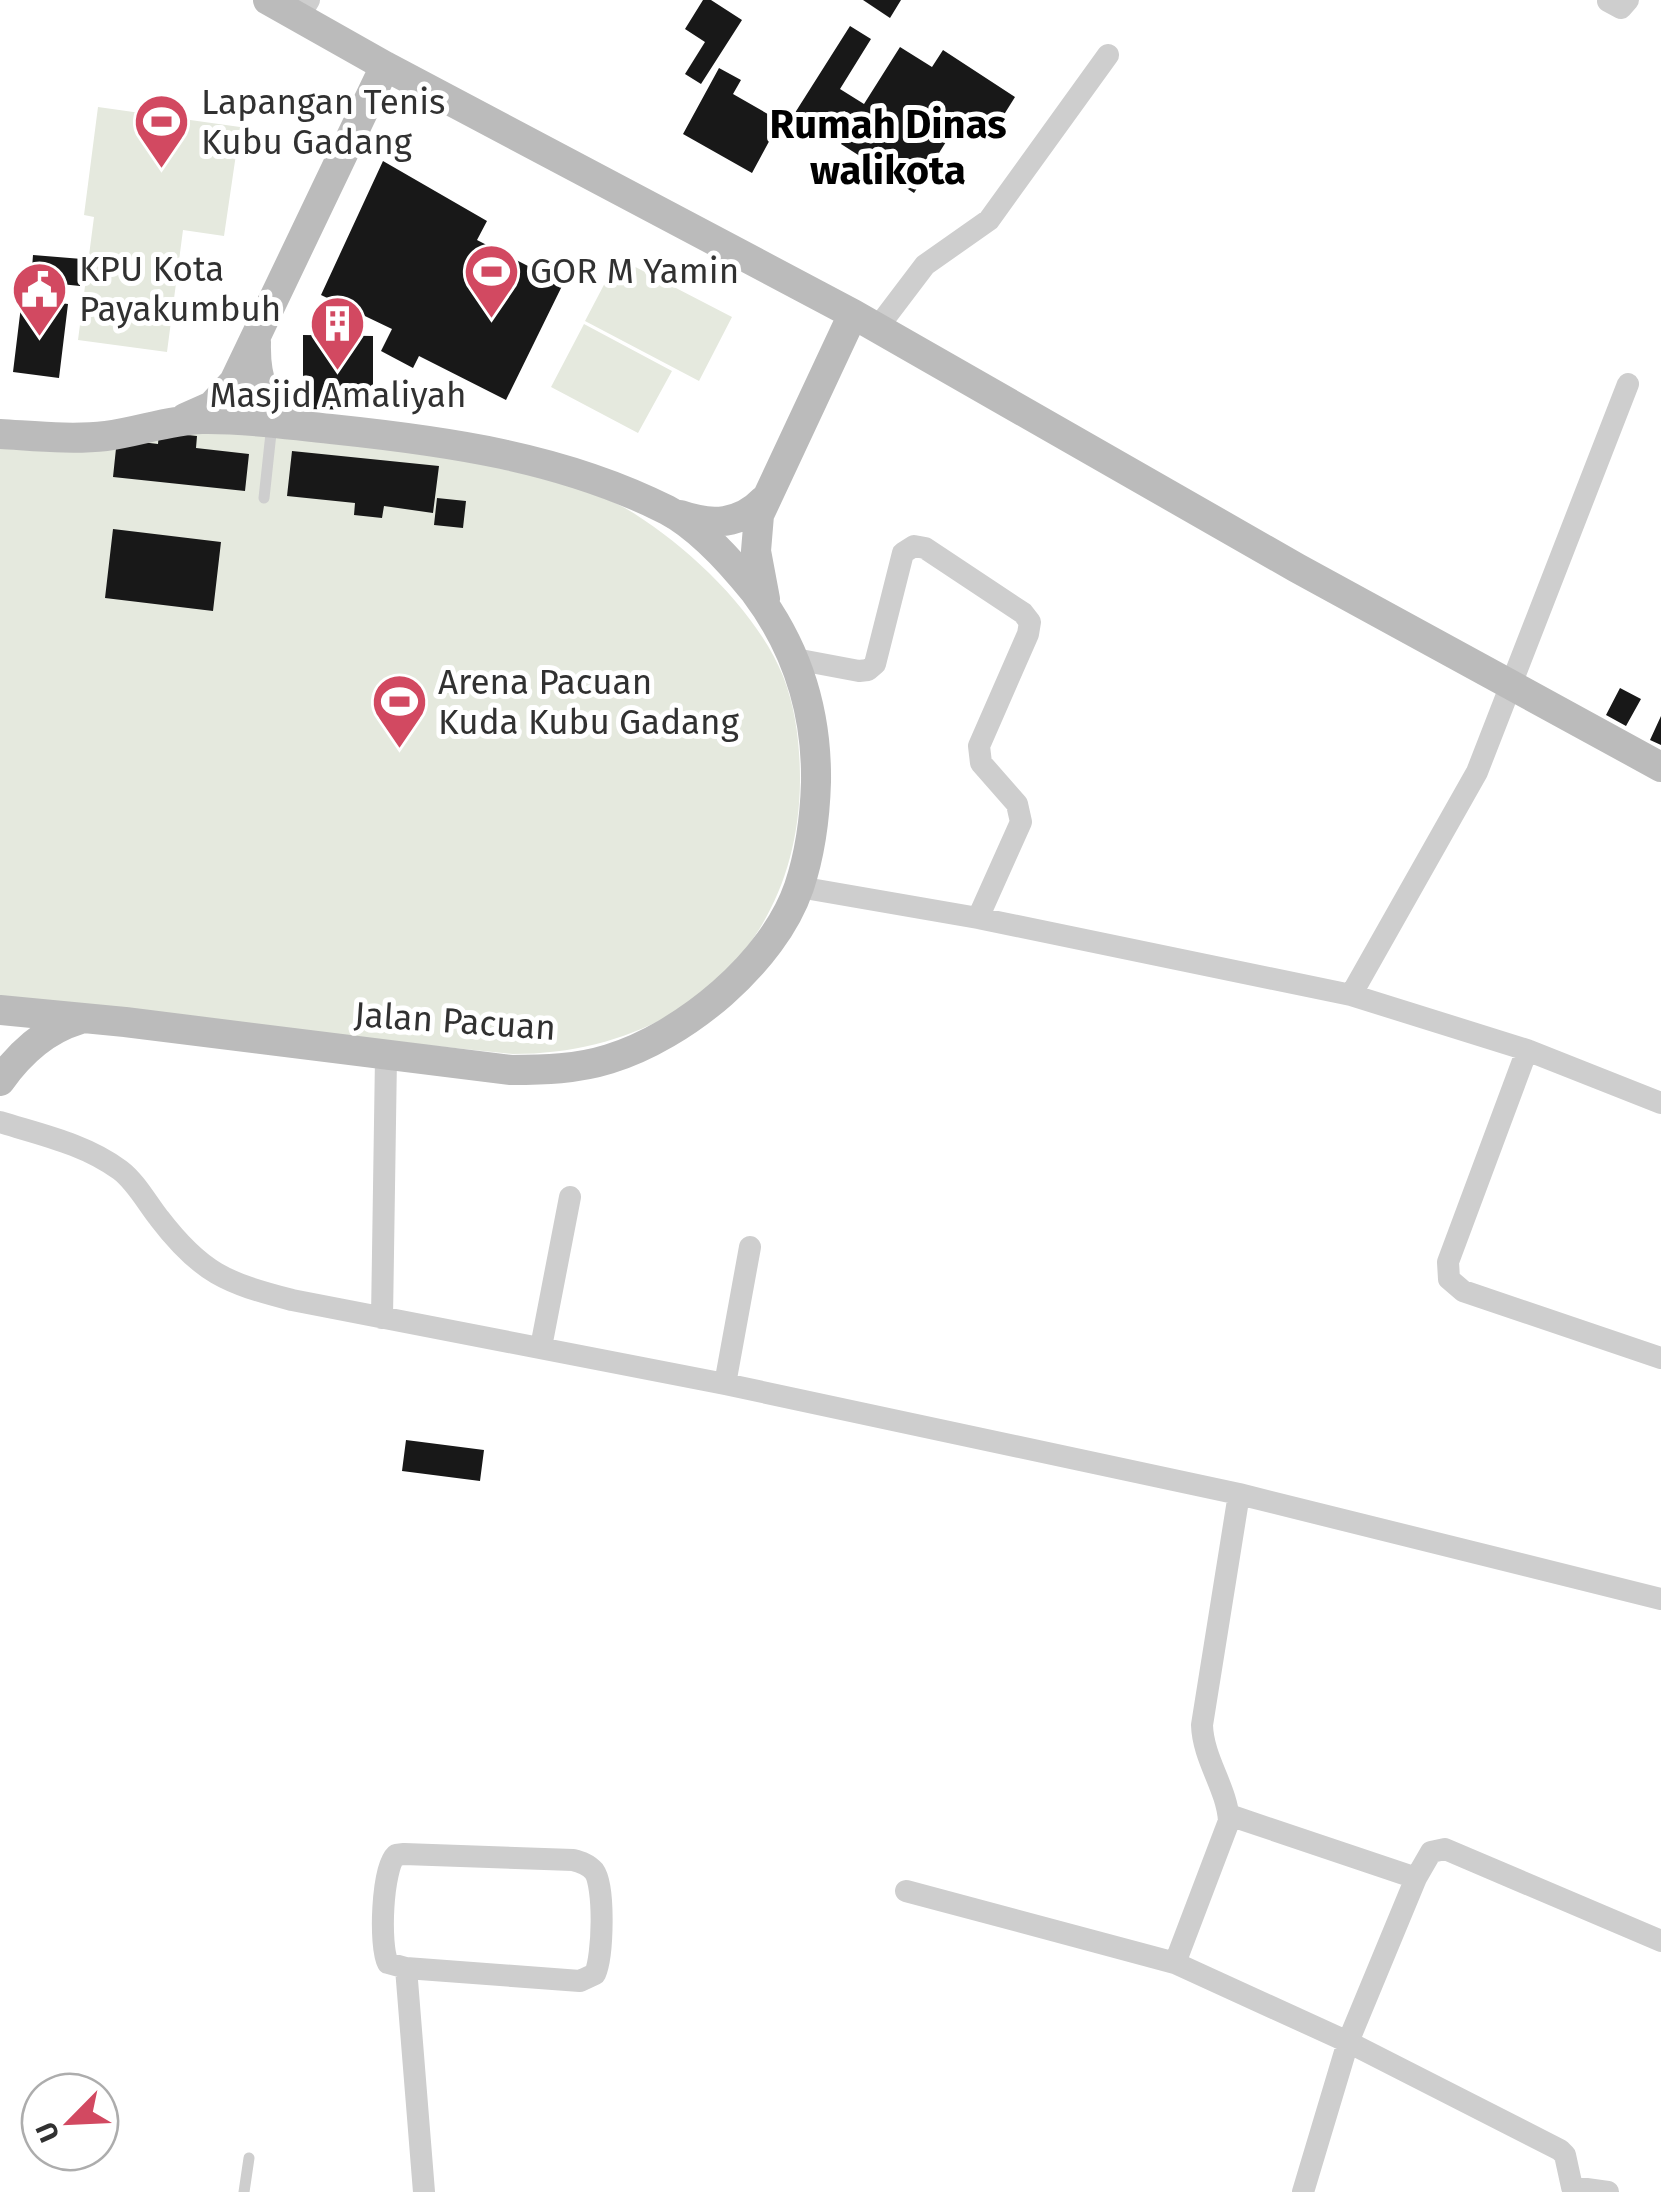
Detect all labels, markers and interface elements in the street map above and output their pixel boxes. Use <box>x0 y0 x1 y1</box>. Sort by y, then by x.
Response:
place label: Lapangan Tenis Kubu Gadang <box>201 81 445 163</box>
sports icon: Lapangan Tenis Kubu Gadang <box>132 92 192 171</box>
district label: Rumah Dinas walikota <box>769 101 1007 195</box>
sports icon: GOR M Yamin <box>461 241 521 320</box>
place label: KPU Kota Payakumbuh <box>79 248 281 330</box>
place label: GOR M Yamin <box>530 250 739 292</box>
public building icon: KPU Kota Payakumbuh <box>10 259 70 338</box>
building icon: Masjid Amaliyah <box>308 294 368 373</box>
place label: Masjid Amaliyah <box>209 374 467 416</box>
place label: Arena Pacuan Kuda Kubu Gadang <box>438 661 740 743</box>
sports icon: Arena Pacuan Kuda Kubu Gadang <box>369 672 429 751</box>
street label: Jalan Pacuan <box>353 993 557 1049</box>
north arrow <box>20 2072 120 2172</box>
text: U <box>29 2117 66 2147</box>

